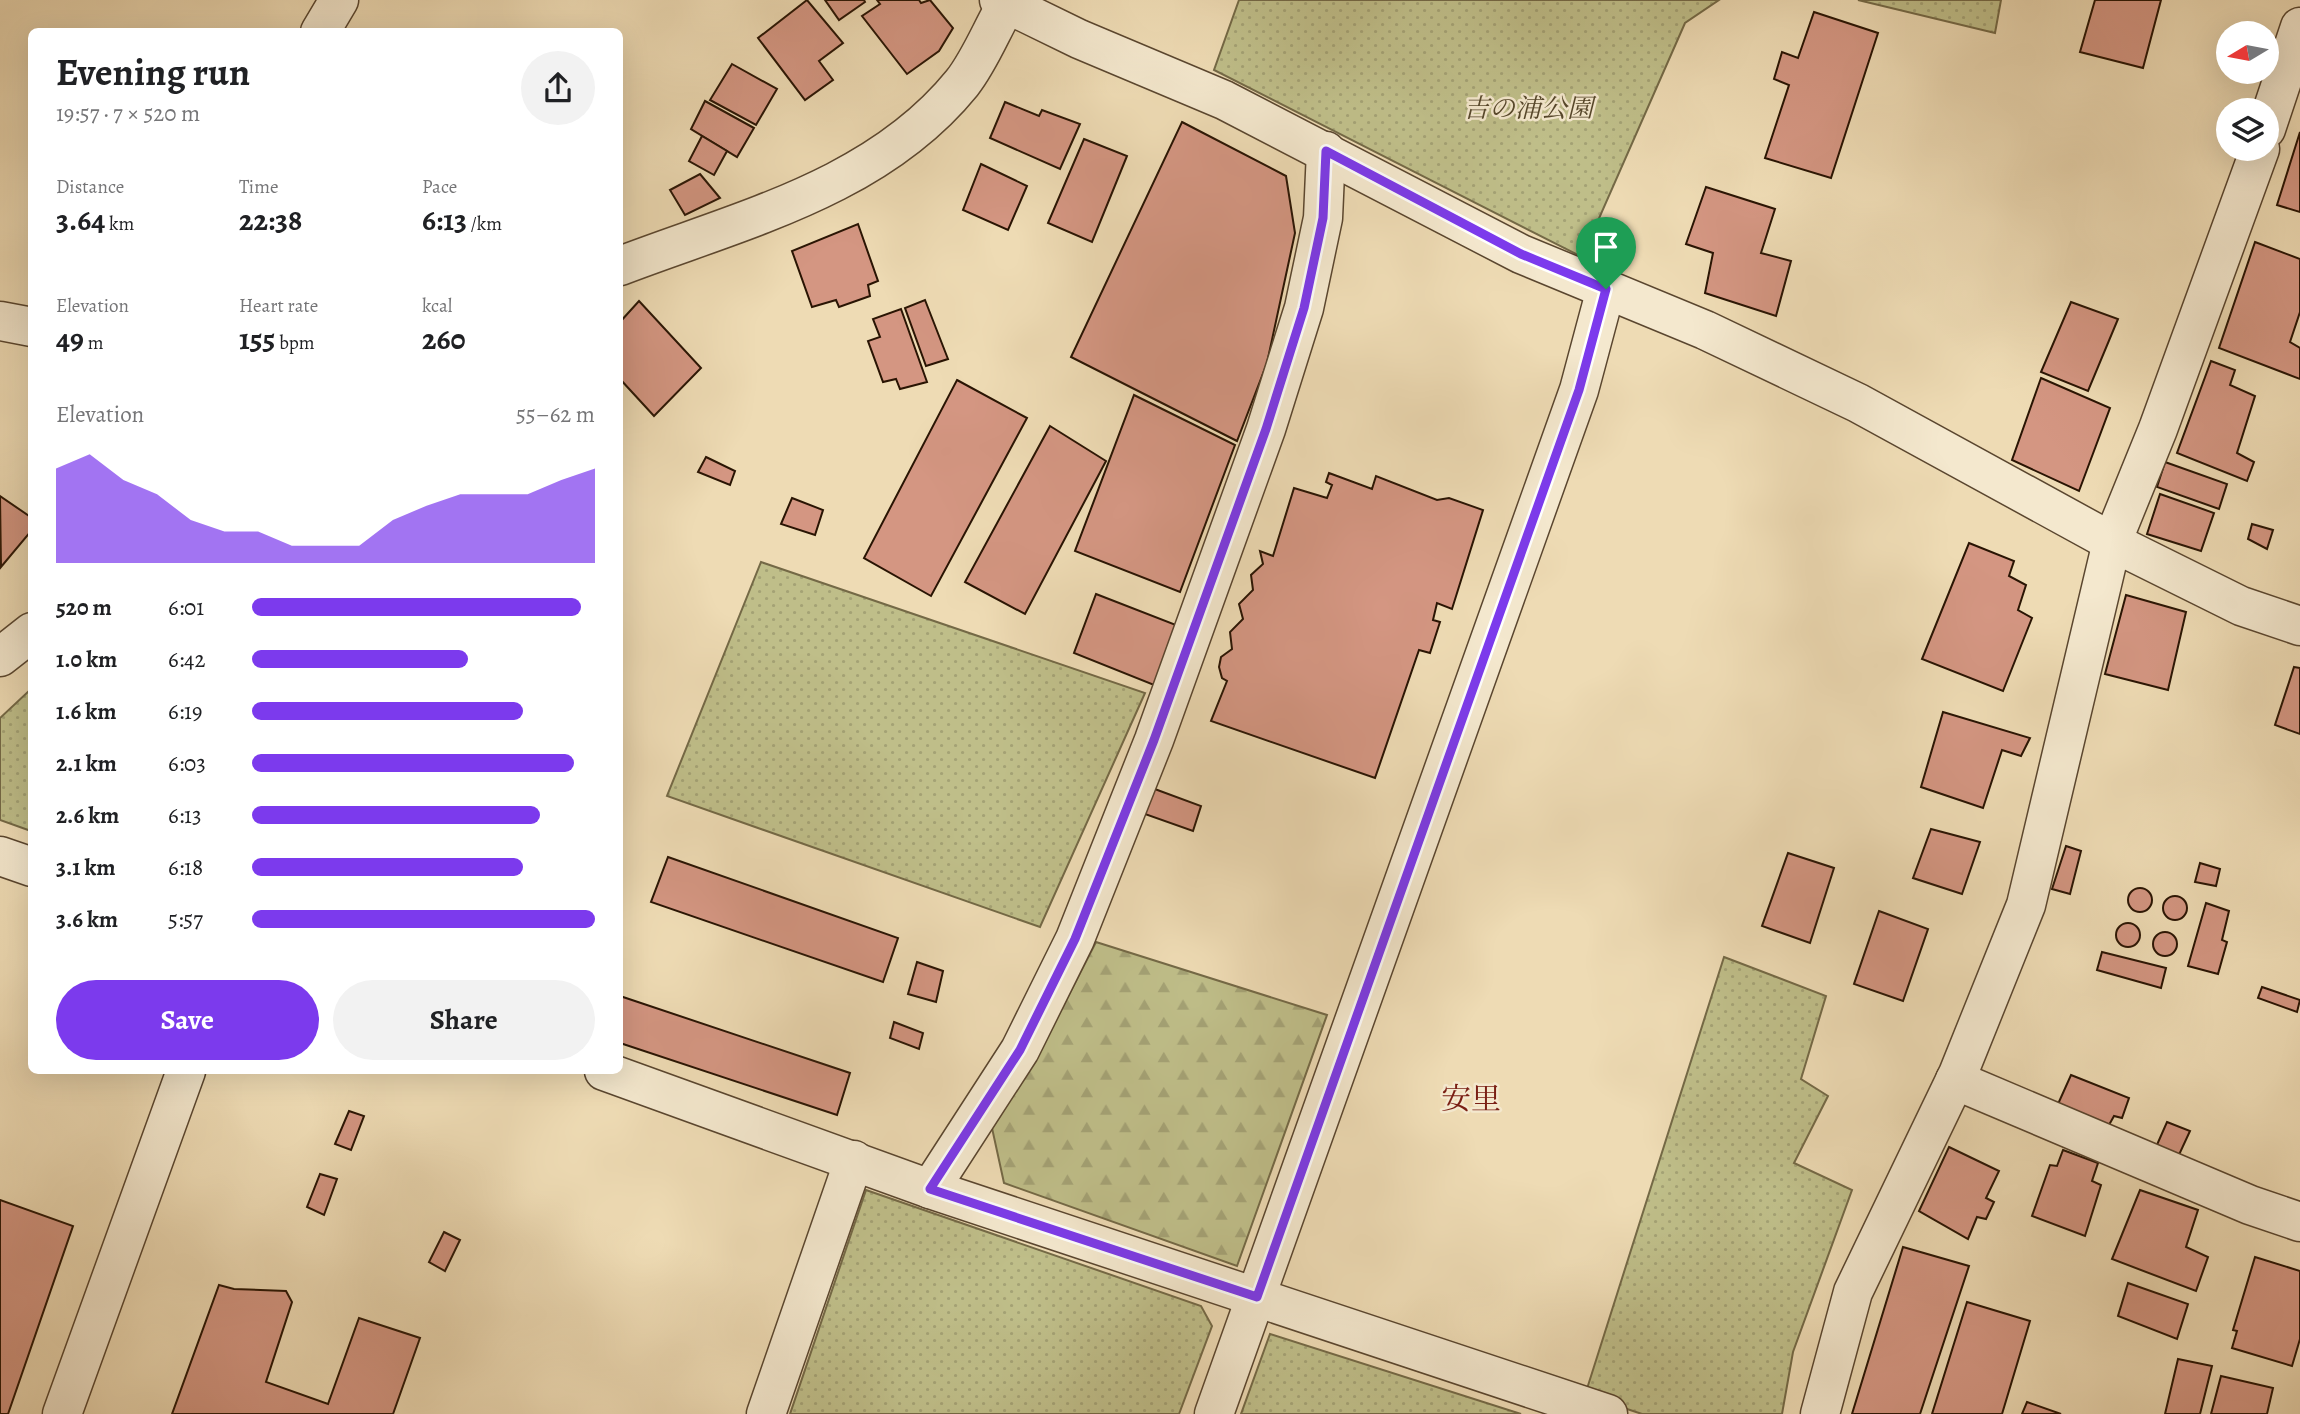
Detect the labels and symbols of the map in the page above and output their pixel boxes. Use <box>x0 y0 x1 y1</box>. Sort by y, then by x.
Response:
north arrow <box>2216 21 2278 84</box>
park label: 吉の浦公園 <box>1463 91 1597 126</box>
pin <box>1576 217 1636 289</box>
district label: 安里 <box>1441 1079 1501 1119</box>

